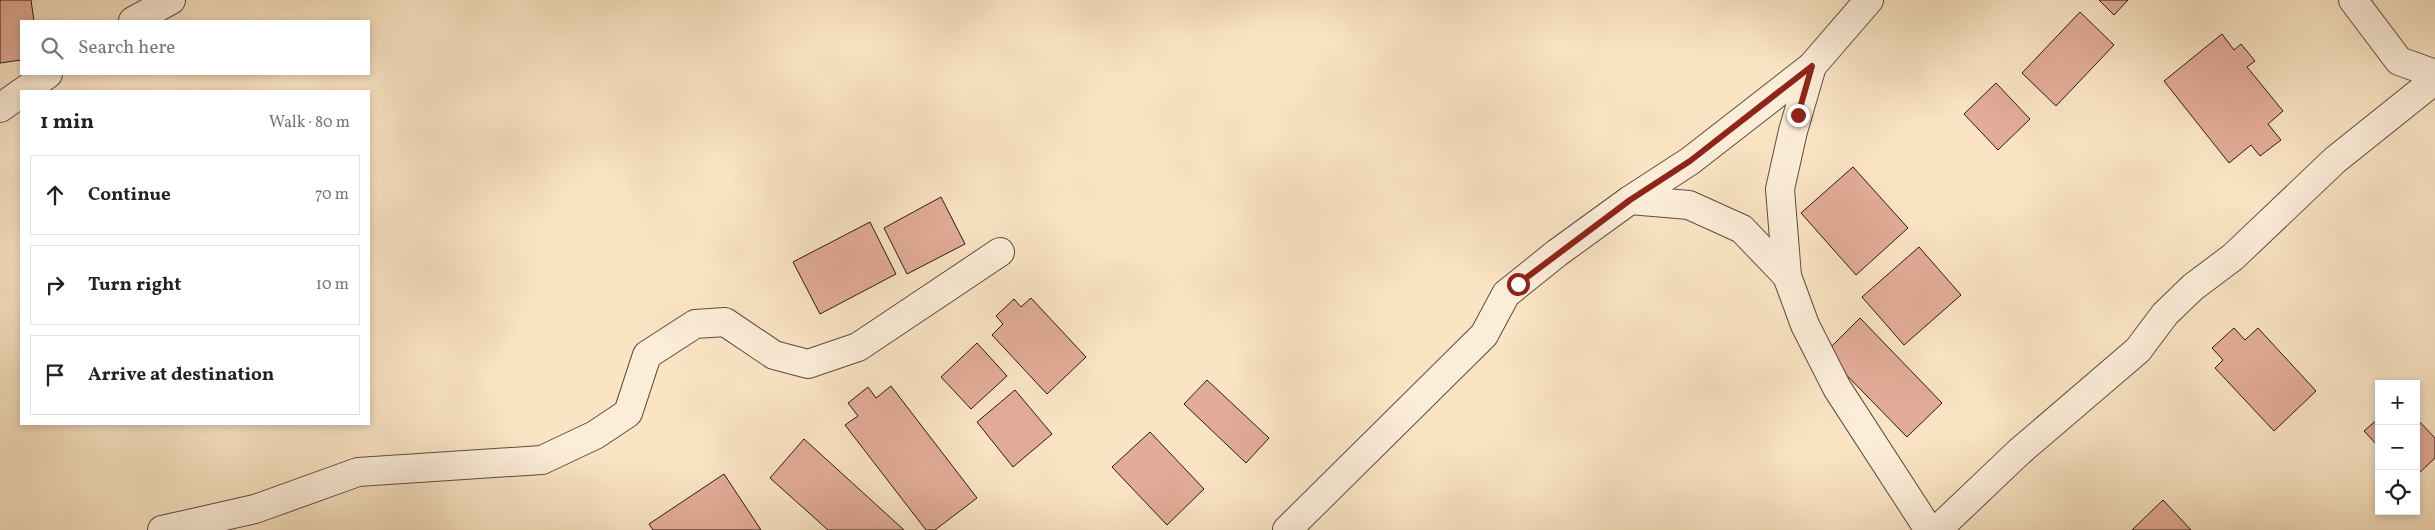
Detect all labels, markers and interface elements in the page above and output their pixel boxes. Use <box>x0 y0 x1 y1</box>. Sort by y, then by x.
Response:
search box <box>20 20 370 75</box>
icon: search <box>38 34 66 62</box>
text: Search here <box>78 35 175 61</box>
route end <box>1787 104 1810 127</box>
text: 1 min <box>40 108 94 137</box>
text: Walk · 80 m <box>269 112 350 134</box>
icon: ahead <box>41 181 69 209</box>
text: Continue <box>88 182 171 208</box>
text: 70 m <box>315 184 349 206</box>
icon: right <box>41 271 69 299</box>
text: Turn right <box>88 272 181 298</box>
route start <box>1507 273 1530 296</box>
text: 10 m <box>316 274 349 296</box>
icon: arrive <box>41 361 69 389</box>
text: Arrive at destination <box>88 362 274 388</box>
map controls <box>2375 380 2420 515</box>
button: + <box>2375 380 2420 425</box>
button: − <box>2375 425 2420 470</box>
button: locate <box>2375 470 2420 515</box>

